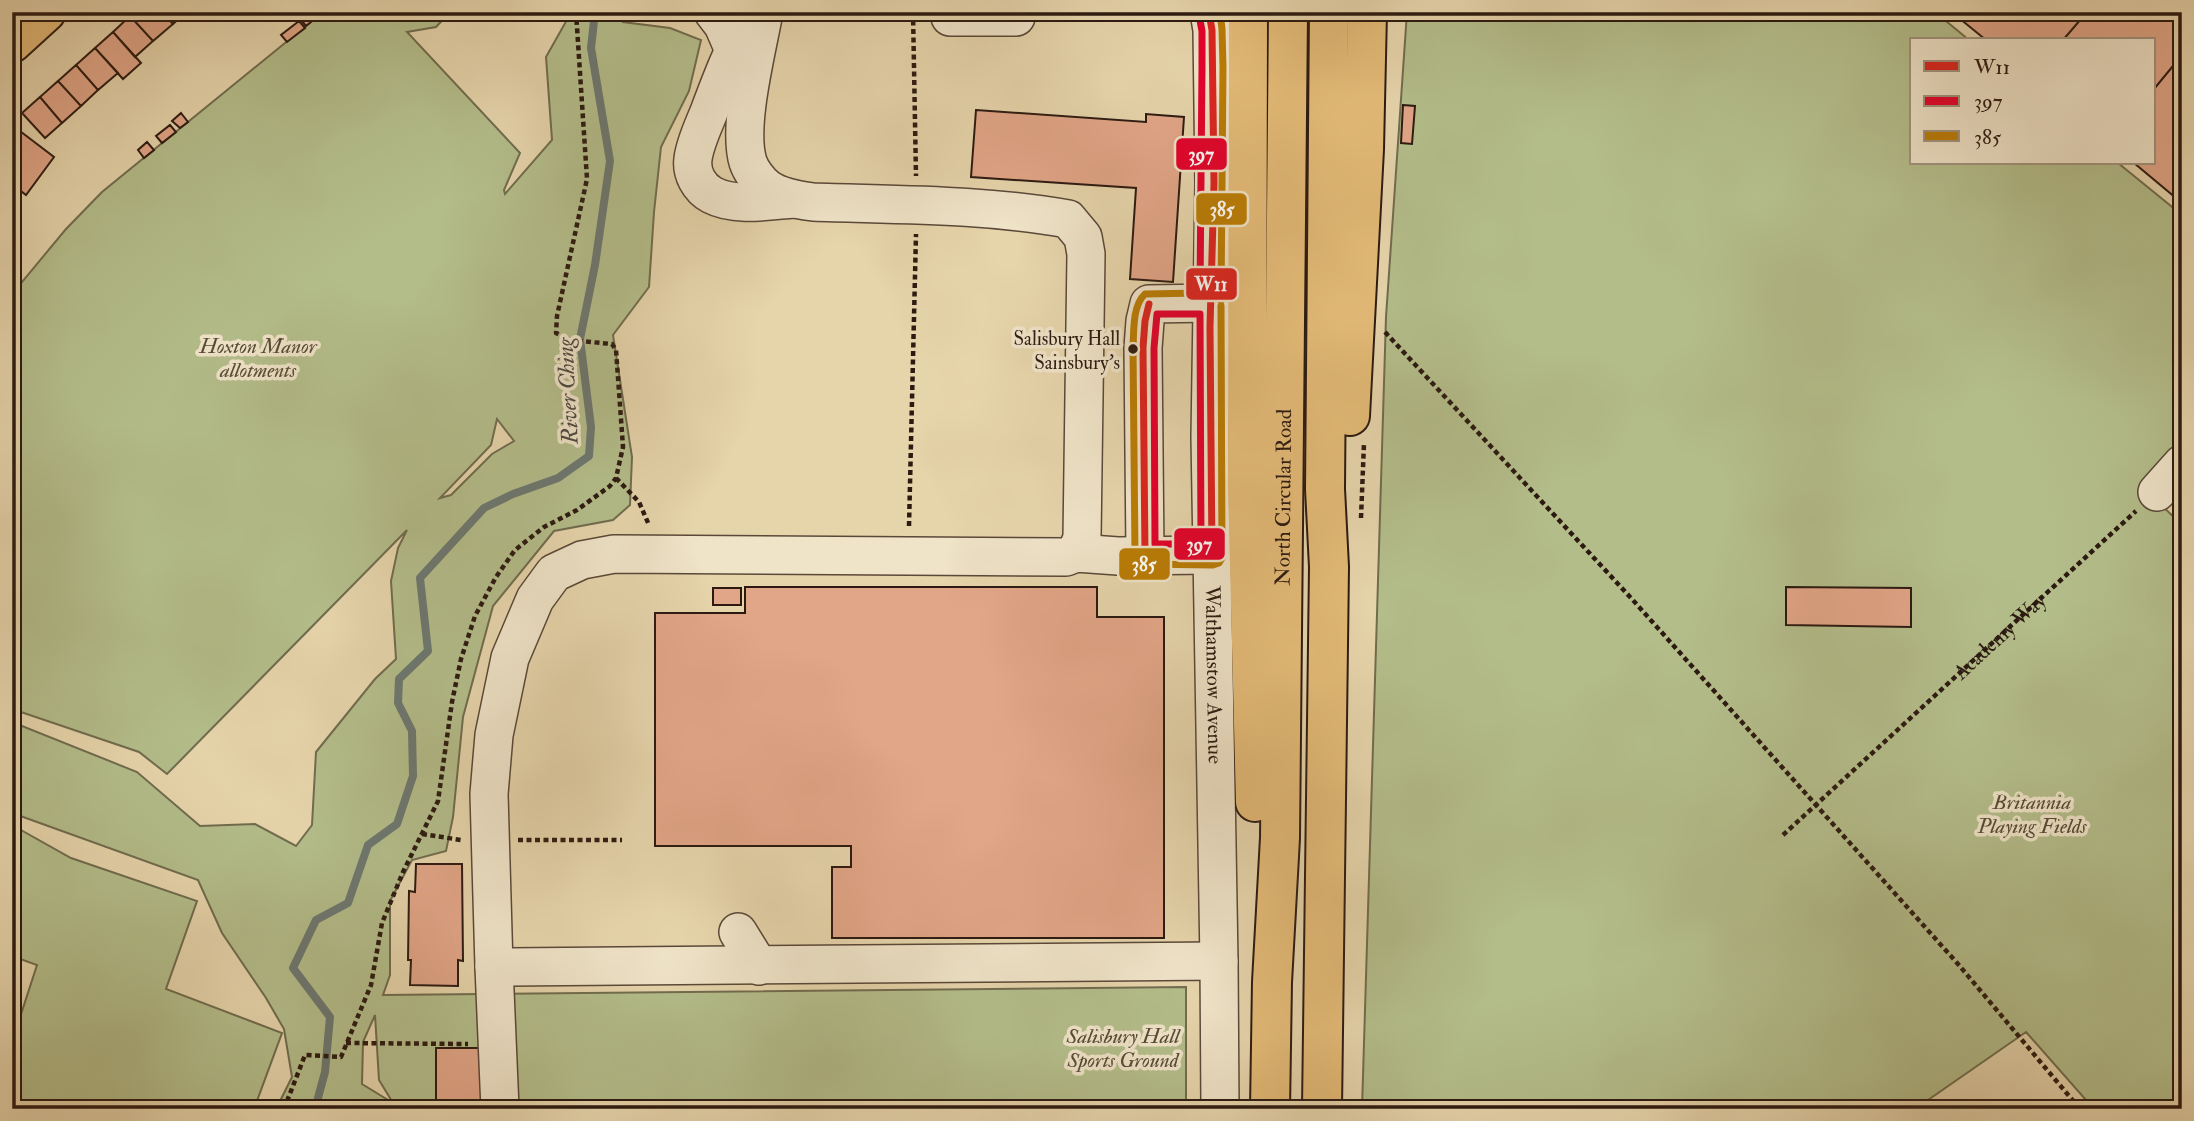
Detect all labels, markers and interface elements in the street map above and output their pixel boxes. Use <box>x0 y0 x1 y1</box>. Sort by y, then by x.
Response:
legend <box>1910 38 2156 164</box>
text: W11 <box>1973 54 2010 81</box>
text: 397 <box>1974 88 2003 115</box>
text: 385 <box>1974 124 2002 151</box>
line badge: 397 <box>1175 137 1228 171</box>
text: 397 <box>1188 143 1214 167</box>
line badge: 385 <box>1195 192 1248 226</box>
text: 385 <box>1210 198 1235 222</box>
line badge: W11 <box>1185 267 1238 301</box>
text: W11 <box>1194 273 1228 297</box>
place label: Salisbury Hall Sainsbury's <box>1014 327 1120 375</box>
park label: Hoxton Manor allotments <box>198 333 318 384</box>
water label: River Ching <box>550 336 585 446</box>
marker: Salisbury Hall Sainsbury's <box>1126 342 1140 356</box>
street label: North Circular Road <box>1269 408 1298 586</box>
line badge: 397 <box>1173 527 1226 561</box>
text: 397 <box>1186 533 1212 557</box>
line badge: 385 <box>1118 547 1171 581</box>
text: 385 <box>1132 553 1157 577</box>
street label: Walthamstow Avenue <box>1199 584 1229 764</box>
street label: Academy Way <box>1947 587 2053 687</box>
park label: Britannia Playing Fields <box>1976 789 2088 840</box>
park label: Salisbury Hall Sports Ground <box>1065 1023 1182 1074</box>

